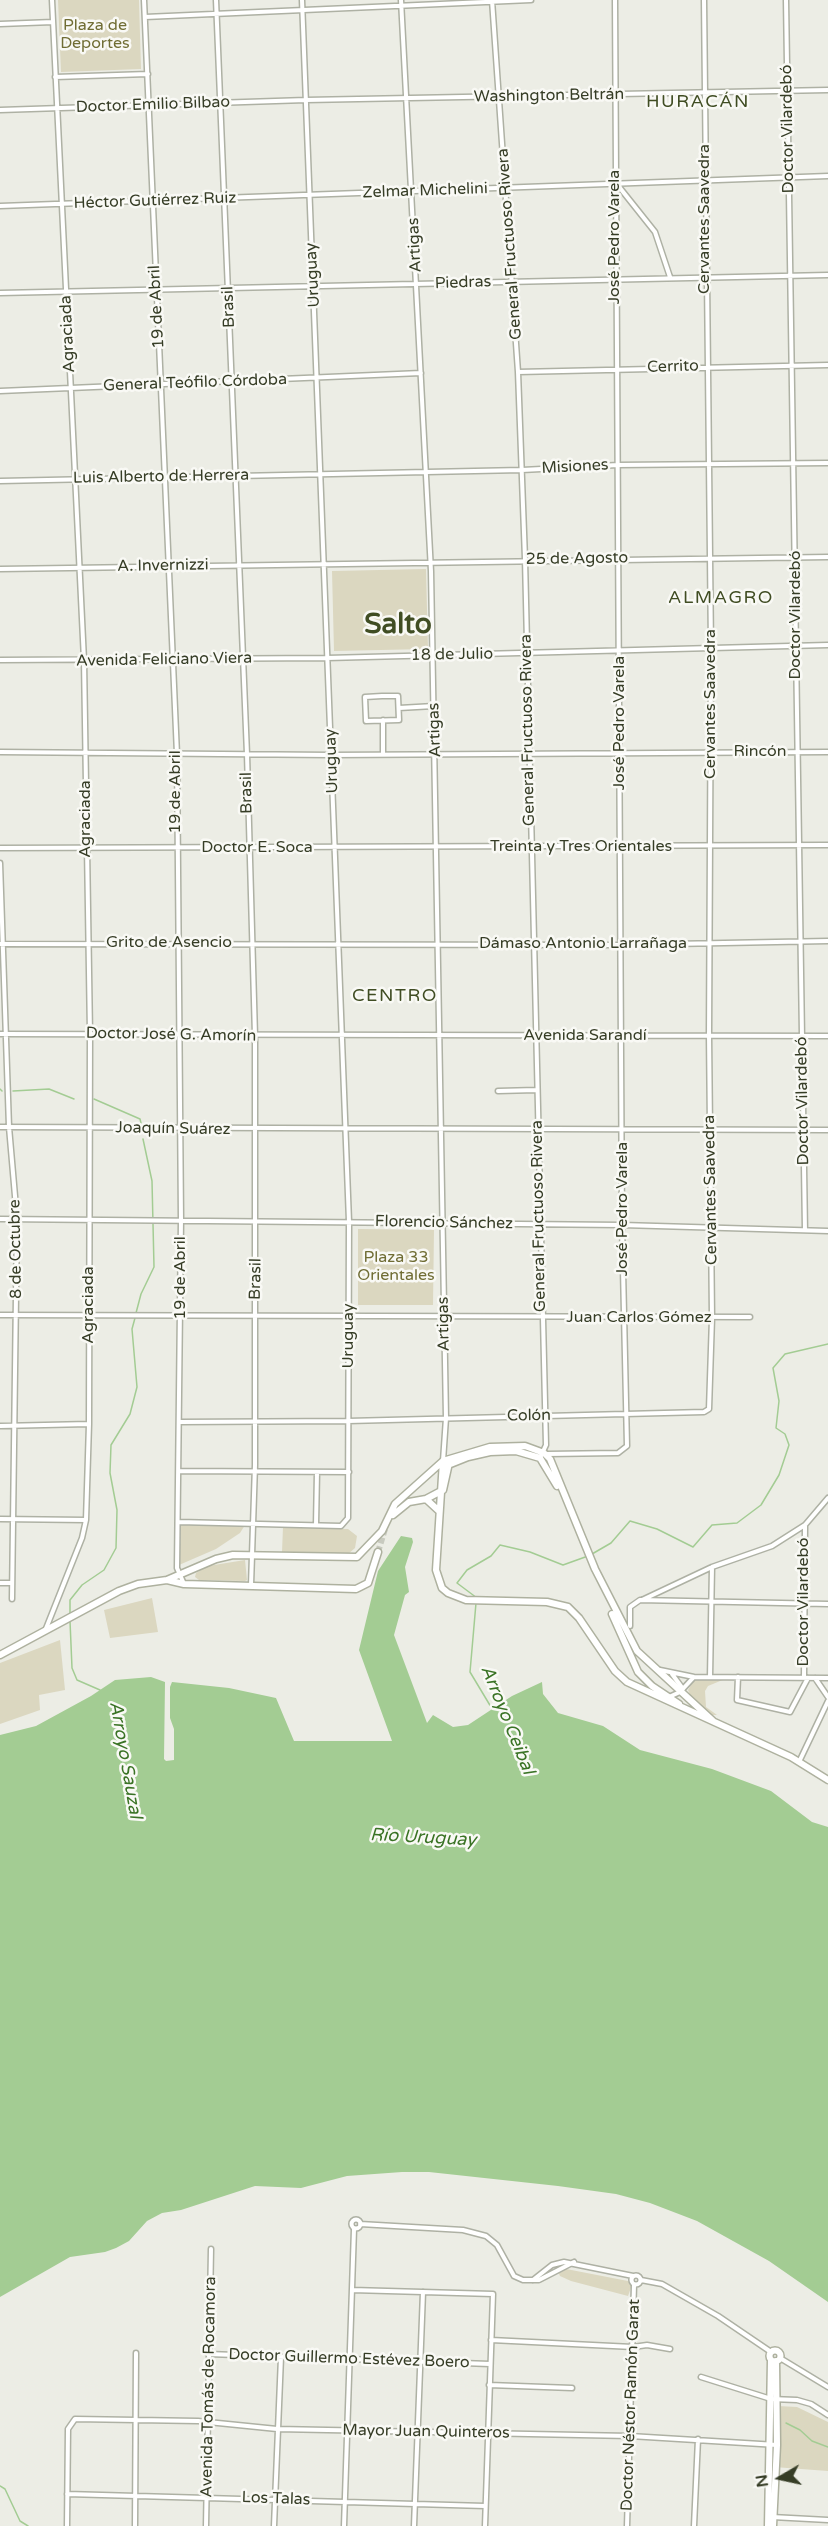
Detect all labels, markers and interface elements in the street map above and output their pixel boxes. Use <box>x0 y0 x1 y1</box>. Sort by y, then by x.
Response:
park label: Plaza de Deportes <box>60 16 130 54</box>
street label: Doctor Vilardebó <box>777 64 799 194</box>
street label: Washington Beltrán <box>474 85 624 107</box>
district label: HURACÁN <box>646 91 750 113</box>
street label: Doctor Emilio Bilbao <box>76 93 230 117</box>
street label: Cervantes Saavedra <box>695 144 715 294</box>
street label: General Fructuoso Rivera <box>494 148 526 340</box>
street label: José Pedro Varela <box>605 170 625 304</box>
street label: Zelmar Michelini <box>362 179 488 203</box>
street label: Héctor Gutiérrez Ruiz <box>73 189 237 213</box>
street label: Artigas <box>404 217 426 273</box>
street label: Uruguay <box>302 242 324 308</box>
street label: 19 de Abril <box>145 265 169 349</box>
street label: Piedras <box>434 272 492 294</box>
street label: Brasil <box>219 286 239 328</box>
street label: Agraciada <box>56 295 80 373</box>
street label: Cerrito <box>647 357 699 377</box>
street label: General Teófilo Córdoba <box>103 370 287 396</box>
street label: Misiones <box>541 456 609 478</box>
street label: Luis Alberto de Herrera <box>73 466 249 488</box>
street label: 25 de Agosto <box>526 549 628 569</box>
street label: Doctor Vilardebó <box>786 551 806 679</box>
street label: A. Invernizzi <box>117 556 209 576</box>
district label: ALMAGRO <box>668 587 774 609</box>
district label: Salto <box>364 609 432 643</box>
street label: Cervantes Saavedra <box>701 629 721 779</box>
street label: General Fructuoso Rivera <box>517 634 539 826</box>
street label: 18 de Julio <box>411 645 493 665</box>
street label: Avenida Feliciano Viera <box>76 649 252 671</box>
street label: José Pedro Varela <box>610 656 630 790</box>
street label: Artigas <box>424 702 446 758</box>
street label: Uruguay <box>321 728 343 794</box>
street label: Rincón <box>733 742 787 762</box>
street label: 19 de Abril <box>166 750 186 834</box>
street label: Brasil <box>237 772 257 814</box>
street label: Agraciada <box>76 780 96 858</box>
street label: Treinta y Tres Orientales <box>490 837 672 857</box>
street label: Doctor E. Soca <box>201 838 313 858</box>
street label: Grito de Asencio <box>106 933 232 953</box>
street label: Dámaso Antonio Larrañaga <box>479 934 687 954</box>
district label: CENTRO <box>352 985 438 1007</box>
street label: Doctor José G. Amorín <box>86 1024 256 1046</box>
street label: Avenida Sarandí <box>523 1026 647 1046</box>
street label: Doctor Vilardebó <box>792 1036 814 1166</box>
street label: Cervantes Saavedra <box>700 1115 722 1265</box>
street label: Joaquín Suárez <box>115 1118 231 1140</box>
street label: General Fructuoso Rivera <box>528 1120 550 1312</box>
street label: José Pedro Varela <box>613 1142 633 1276</box>
street label: 8 de Octubre <box>6 1199 26 1299</box>
street label: Florencio Sánchez <box>375 1212 513 1234</box>
street label: 19 de Abril <box>171 1236 191 1320</box>
park label: Plaza 33 Orientales <box>357 1248 435 1286</box>
street label: Brasil <box>246 1258 266 1300</box>
street label: Agraciada <box>79 1266 99 1344</box>
street label: Artigas <box>434 1296 454 1352</box>
street label: Uruguay <box>339 1304 359 1368</box>
street label: Juan Carlos Gómez <box>566 1308 712 1328</box>
street label: Colón <box>507 1406 551 1426</box>
street label: Doctor Vilardebó <box>794 1538 814 1666</box>
water label: Arroyo Ceibal <box>475 1662 539 1778</box>
water label: Arroyo Sauzal <box>104 1700 146 1820</box>
water label: Río Uruguay <box>369 1824 477 1852</box>
street label: Avenida Tomás de Rocamora <box>197 2276 221 2498</box>
street label: Doctor Néstor Ramón Garat <box>618 2299 644 2511</box>
street label: Doctor Guillermo Estévez Boero <box>228 2345 470 2373</box>
street label: Mayor Juan Quinteros <box>342 2421 510 2443</box>
north arrow <box>750 2448 810 2508</box>
text: N <box>751 2473 773 2489</box>
street label: Los Talas <box>241 2488 311 2510</box>

